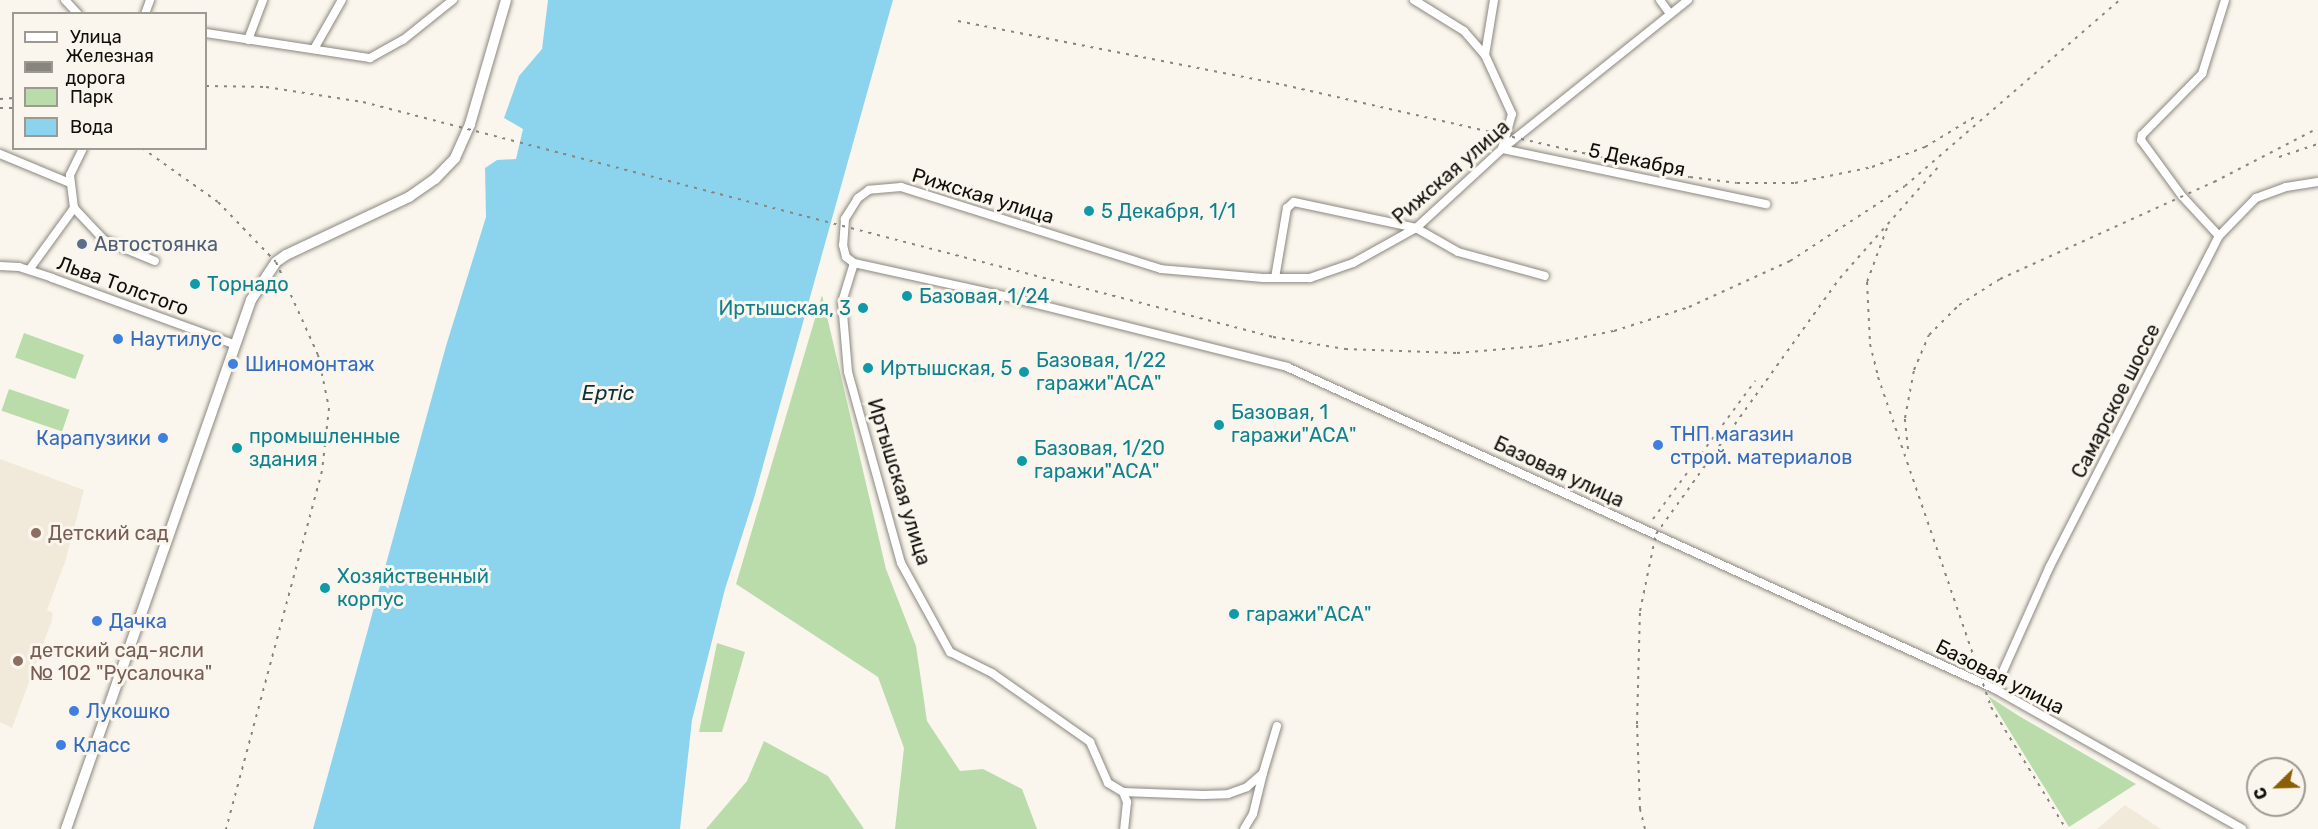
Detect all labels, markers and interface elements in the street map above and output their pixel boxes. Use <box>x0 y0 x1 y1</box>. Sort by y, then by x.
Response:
legend <box>12 12 207 150</box>
text: Улица <box>70 26 122 48</box>
text: Железная дорога <box>65 45 154 89</box>
text: Парк <box>70 86 113 108</box>
street label: Рижская улица <box>1388 115 1514 229</box>
text: Вода <box>70 116 113 138</box>
street label: 5 Декабря <box>1586 138 1688 182</box>
street label: Рижская улица <box>909 163 1057 229</box>
place label: 5 Декабря, 1/1 <box>1101 199 1236 223</box>
marker: 5 Декабря, 1/1 <box>1082 204 1096 218</box>
place label: Автостоянка <box>94 232 218 256</box>
marker: Автостоянка <box>75 237 89 251</box>
street label: Льва Толстого <box>54 251 192 321</box>
place label: Торнадо <box>207 272 289 296</box>
marker: Торнадо <box>188 277 202 291</box>
place label: Базовая, 1/24 <box>919 284 1049 308</box>
marker: Базовая, 1/24 <box>900 289 914 303</box>
place label: Иртышская, 3 <box>719 296 851 320</box>
marker: Иртышская, 3 <box>856 301 870 315</box>
street label: Самарское шоссе <box>2067 320 2165 482</box>
place label: Наутилус <box>130 327 222 351</box>
marker: Наутилус <box>111 332 125 346</box>
place label: Базовая, 1/22 гаражи"ACА" <box>1036 348 1166 395</box>
place label: Шиномонтаж <box>245 352 375 376</box>
place label: Иртышская, 5 <box>880 356 1012 380</box>
marker: Шиномонтаж <box>226 357 240 371</box>
marker: Иртышская, 5 <box>861 361 875 375</box>
marker: Базовая, 1/22 гаражи"ACА" <box>1017 365 1031 379</box>
water label: Ертіс <box>582 380 634 406</box>
street label: Иртышская улица <box>862 396 936 568</box>
place label: Базовая, 1 гаражи"ACА" <box>1231 401 1356 448</box>
marker: Базовая, 1 гаражи"ACА" <box>1212 418 1226 432</box>
place label: ТНП магазин строй. материалов <box>1670 422 1852 469</box>
place label: промышленные здания <box>249 424 400 471</box>
place label: Карапузики <box>36 426 151 450</box>
marker: Карапузики <box>156 431 170 445</box>
street label: Базовая улица <box>1490 431 1628 513</box>
place label: Базовая, 1/20 гаражи"ACА" <box>1034 437 1165 484</box>
marker: ТНП магазин строй. материалов <box>1651 438 1665 452</box>
marker: промышленные здания <box>230 441 244 455</box>
marker: Базовая, 1/20 гаражи"ACА" <box>1015 454 1029 468</box>
place label: Детский сад <box>48 521 169 545</box>
marker: Детский сад <box>29 526 43 540</box>
place label: Хозяйственный корпус <box>337 564 489 611</box>
marker: Хозяйственный корпус <box>318 581 332 595</box>
place label: гаражи"ACА" <box>1246 602 1371 626</box>
marker: гаражи"ACА" <box>1227 607 1241 621</box>
place label: Дачка <box>109 609 167 633</box>
marker: Дачка <box>90 614 104 628</box>
street label: Базовая улица <box>1932 634 2068 720</box>
place label: детский сад-ясли № 102 "Русалочка" <box>30 638 212 685</box>
marker: детский сад-ясли № 102 "Русалочка" <box>11 654 25 668</box>
place label: Лукошко <box>86 699 170 723</box>
marker: Лукошко <box>67 704 81 718</box>
place label: Класс <box>73 733 131 757</box>
marker: Класс <box>54 738 68 752</box>
north arrow <box>2246 757 2306 817</box>
text: С <box>2250 785 2272 802</box>

